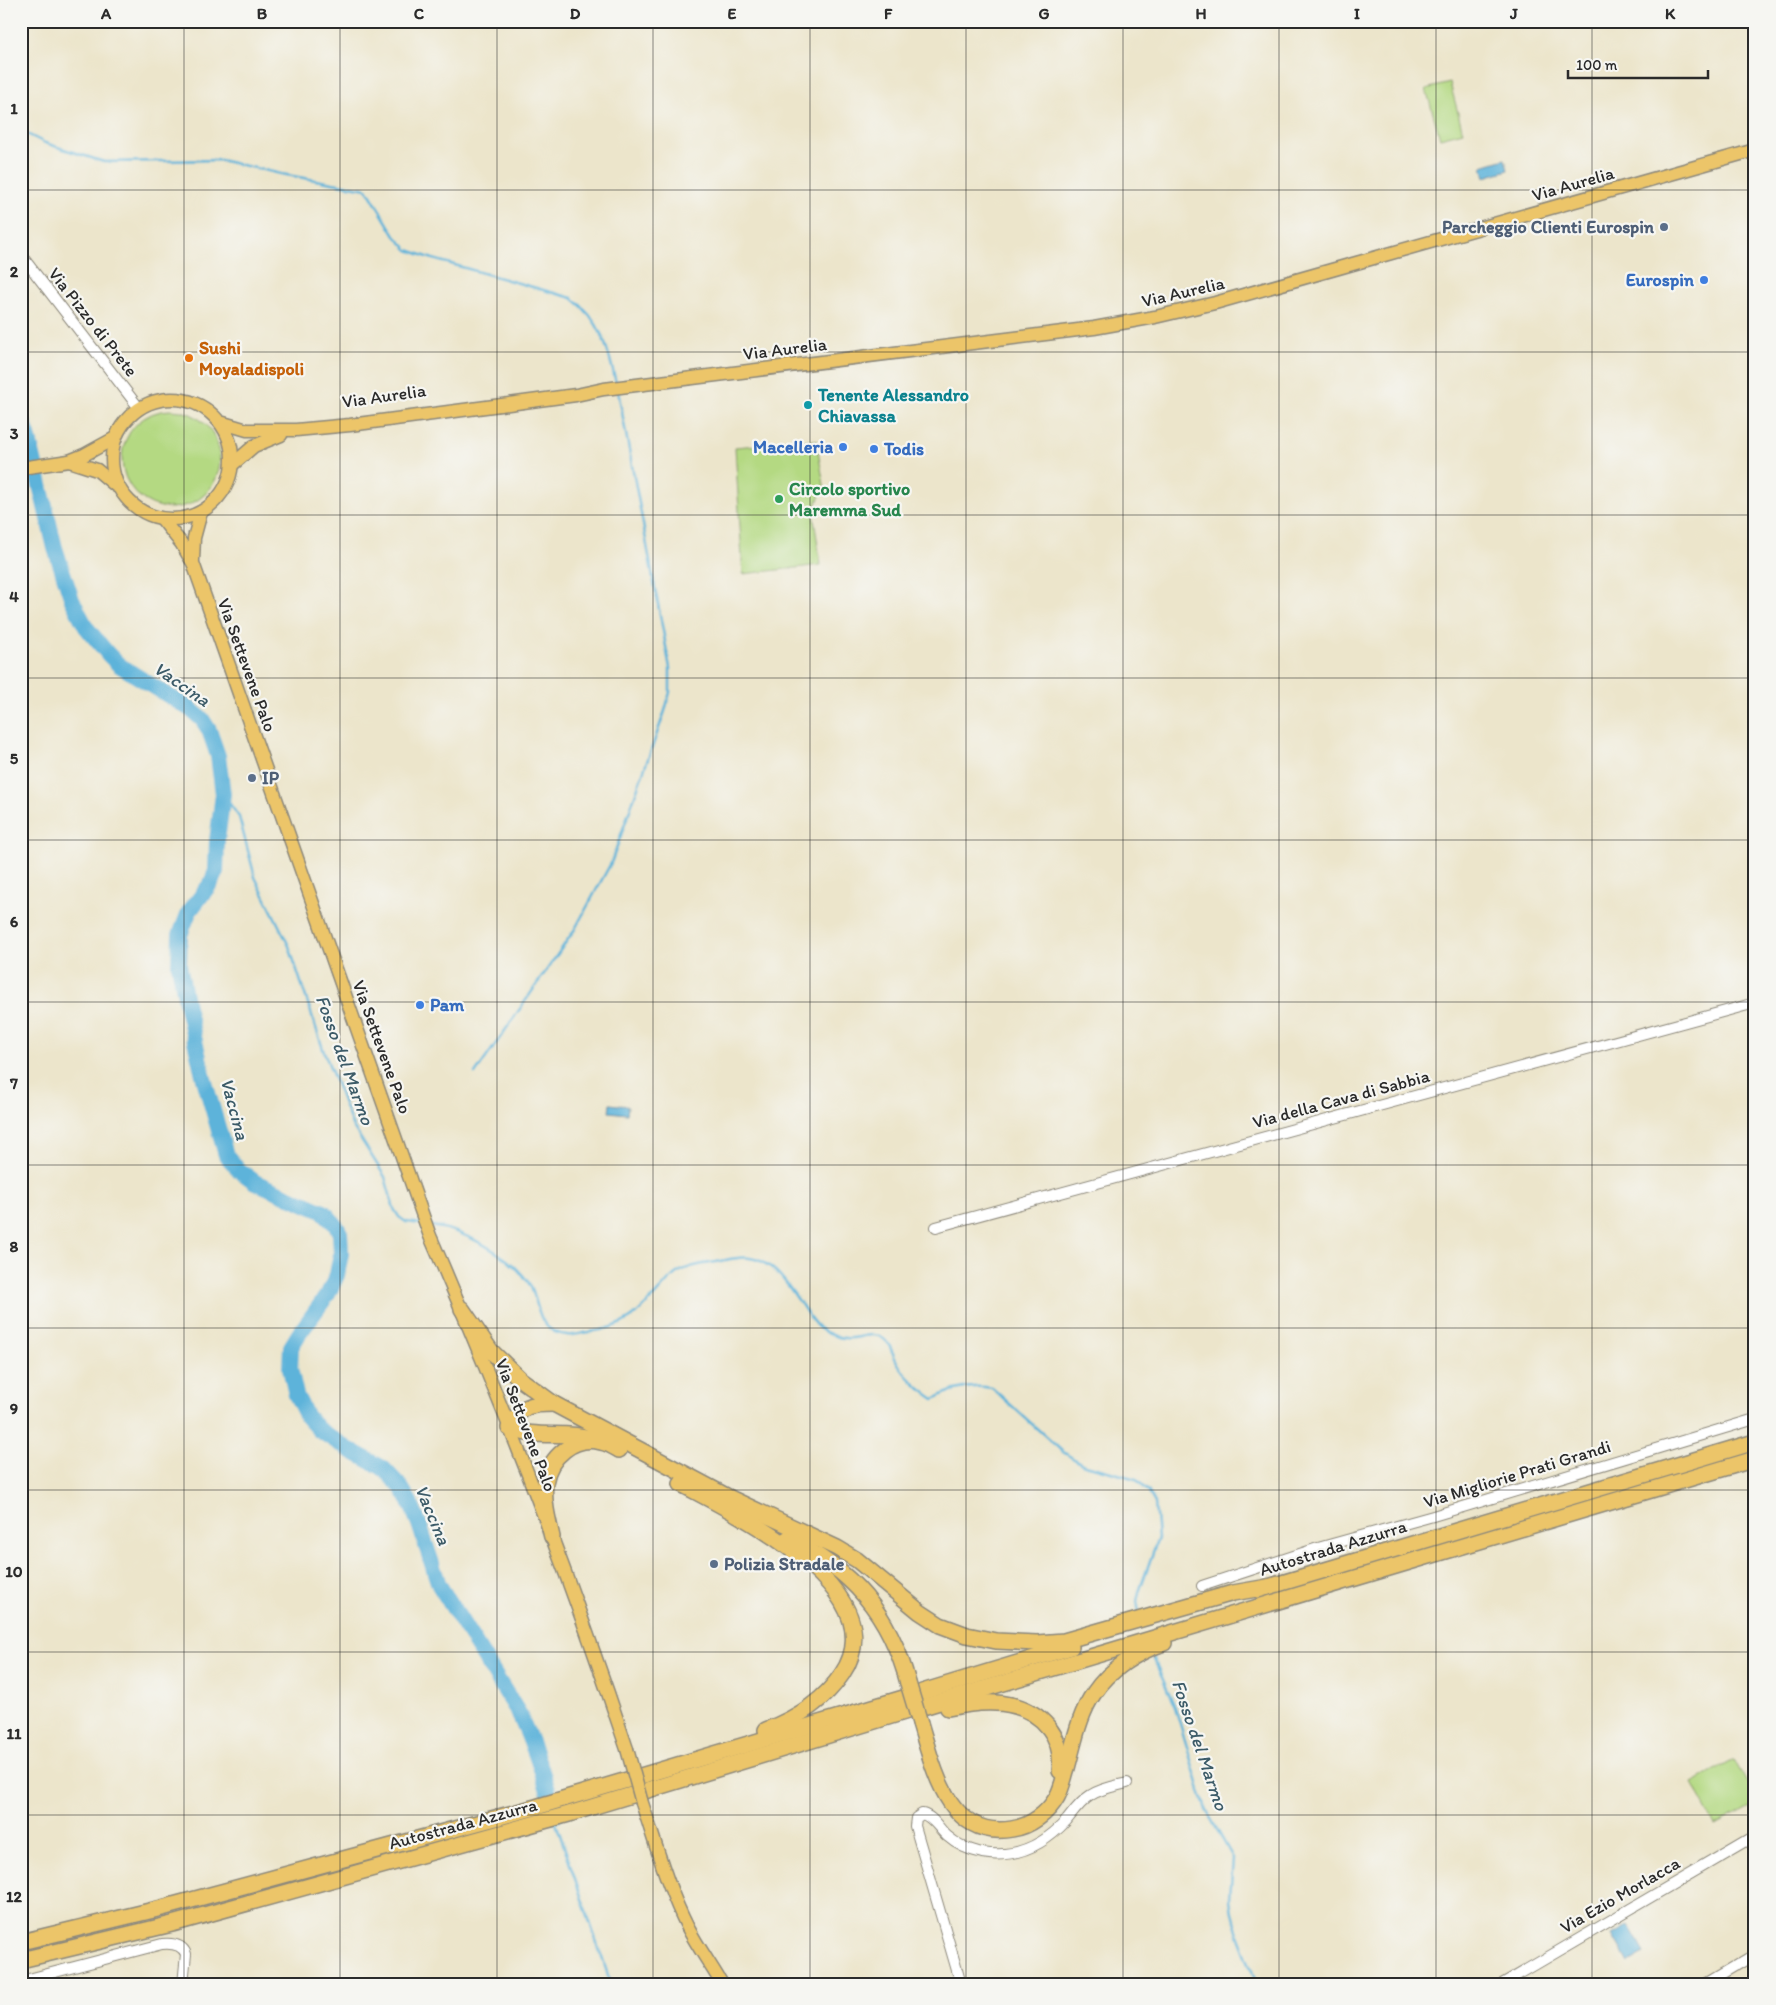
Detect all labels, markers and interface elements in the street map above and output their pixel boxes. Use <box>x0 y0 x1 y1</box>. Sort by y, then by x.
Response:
text: A <box>100 4 112 23</box>
text: B <box>257 4 268 23</box>
text: C <box>414 4 425 23</box>
text: D <box>570 4 581 23</box>
text: E <box>728 4 737 23</box>
text: F <box>884 4 893 23</box>
text: G <box>1038 4 1050 23</box>
text: H <box>1195 4 1207 23</box>
text: I <box>1354 4 1360 23</box>
text: J <box>1509 4 1518 23</box>
text: K <box>1665 4 1676 23</box>
scale bar <box>1568 48 1708 80</box>
text: 100 m <box>1576 56 1618 74</box>
text: 1 <box>10 99 18 118</box>
street label: Via Aurelia <box>1529 162 1617 206</box>
place label: Parcheggio Clienti Eurospin <box>1442 216 1655 238</box>
marker: Parcheggio Clienti Eurospin <box>1658 221 1670 233</box>
text: 2 <box>10 262 19 281</box>
street label: Via Pizzo di Prete <box>43 263 143 381</box>
place label: Eurospin <box>1626 269 1695 291</box>
street label: Via Aurelia <box>1139 272 1227 312</box>
marker: Eurospin <box>1698 274 1710 286</box>
street label: Via Aurelia <box>742 333 829 365</box>
place label: Sushi Moyaladispoli <box>199 337 304 380</box>
marker: Sushi Moyaladispoli <box>183 352 195 364</box>
street label: Via Aurelia <box>341 379 428 413</box>
place label: Tenente Alessandro Chiavassa <box>817 384 969 427</box>
marker: Tenente Alessandro Chiavassa <box>802 399 814 411</box>
text: 3 <box>10 424 19 443</box>
place label: Macelleria <box>753 436 833 458</box>
place label: Todis <box>883 438 924 460</box>
marker: Macelleria <box>837 441 849 453</box>
marker: Todis <box>868 443 880 455</box>
place label: Circolo sportivo Maremma Sud <box>789 478 910 521</box>
marker: Circolo sportivo Maremma Sud <box>773 493 785 505</box>
text: 4 <box>9 587 19 606</box>
street label: Via Settevene Palo <box>213 595 281 735</box>
water label: Vaccina <box>149 656 215 712</box>
text: 5 <box>10 749 19 768</box>
place label: IP <box>262 767 280 789</box>
marker: IP <box>246 772 258 784</box>
text: 6 <box>10 912 19 931</box>
street label: Via Settevene Palo <box>348 977 416 1117</box>
water label: Fosso del Marmo <box>311 992 380 1129</box>
place label: Pam <box>430 994 465 1016</box>
marker: Pam <box>414 999 426 1011</box>
street label: Via della Cava di Sabbia <box>1250 1065 1433 1133</box>
text: 7 <box>9 1074 18 1093</box>
water label: Vaccina <box>216 1075 254 1143</box>
text: 8 <box>10 1237 19 1256</box>
street label: Via Settevene Palo <box>490 1355 562 1495</box>
text: 9 <box>10 1399 18 1418</box>
street label: Via Migliorie Prati Grandi <box>1421 1435 1613 1513</box>
water label: Vaccina <box>410 1481 456 1549</box>
street label: Autostrada Azzurra <box>1257 1515 1410 1581</box>
place label: Polizia Stradale <box>724 1553 845 1575</box>
marker: Polizia Stradale <box>708 1558 720 1570</box>
text: 10 <box>5 1562 23 1581</box>
water label: Fosso del Marmo <box>1167 1677 1234 1815</box>
text: 11 <box>7 1724 22 1743</box>
street label: Autostrada Azzurra <box>386 1793 540 1854</box>
street label: Via Ezio Morlacca <box>1556 1851 1684 1938</box>
text: 12 <box>6 1887 23 1906</box>

